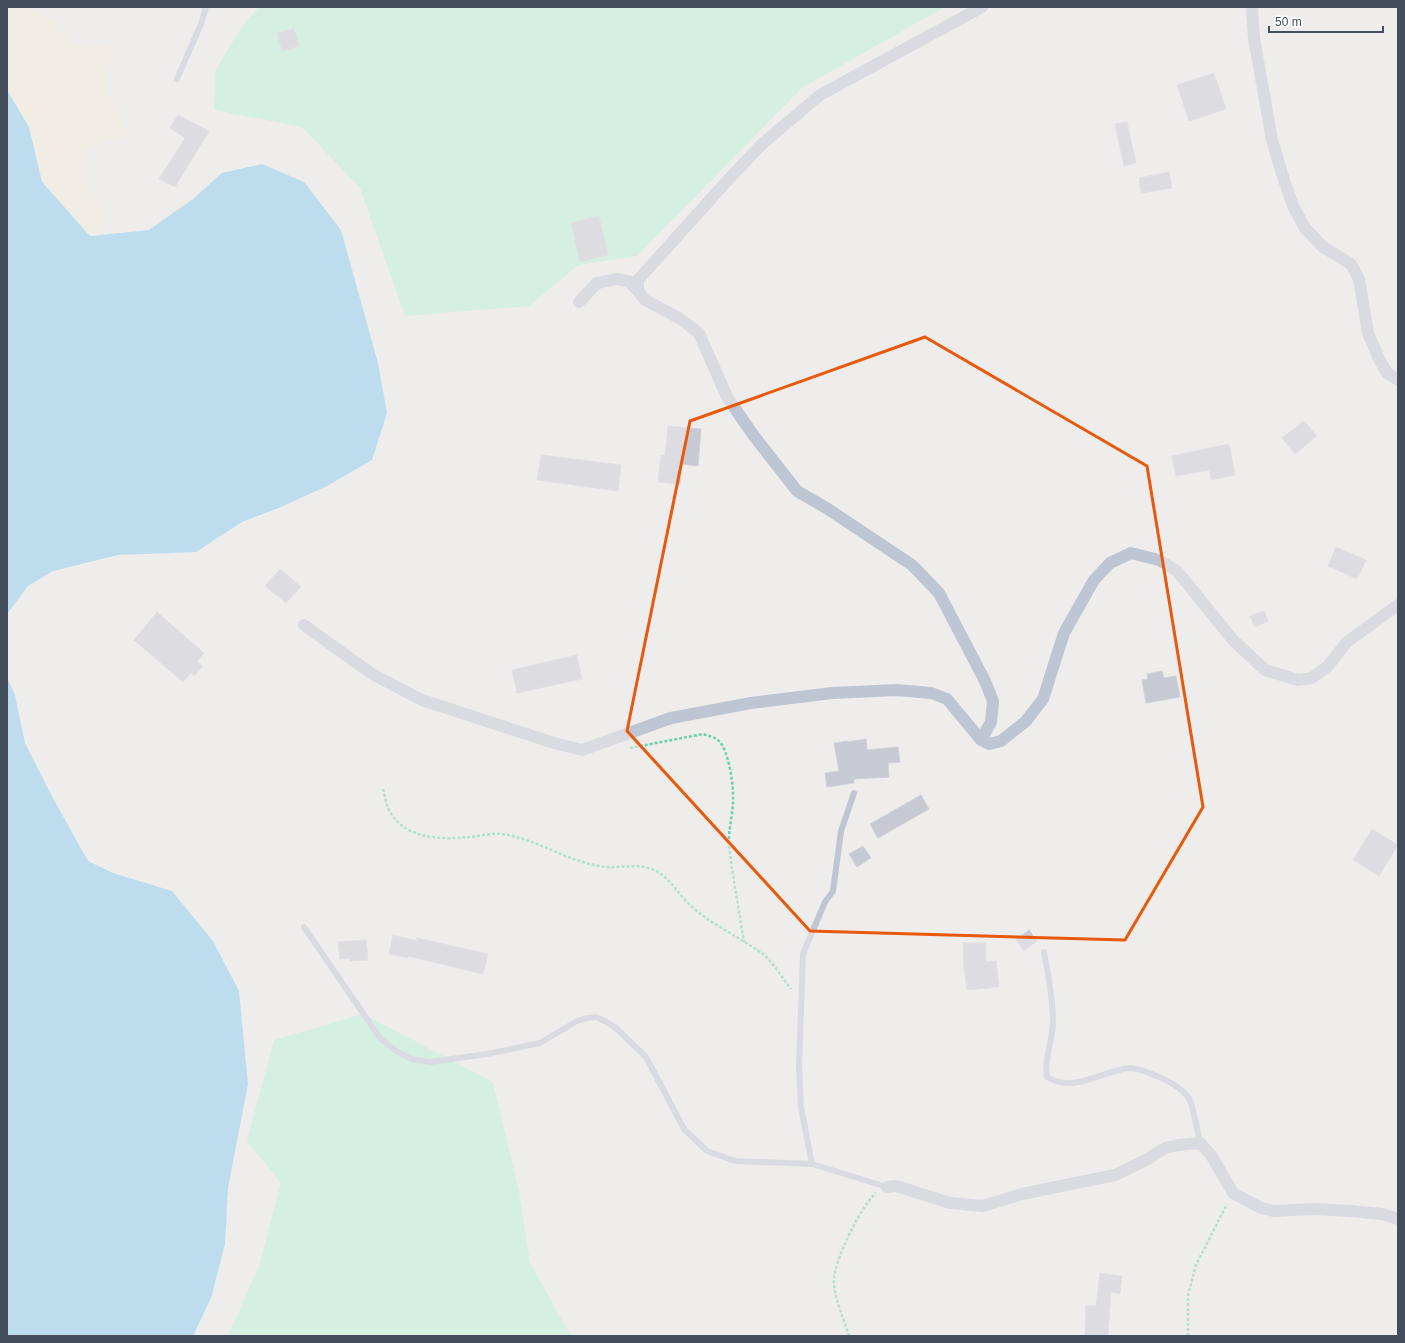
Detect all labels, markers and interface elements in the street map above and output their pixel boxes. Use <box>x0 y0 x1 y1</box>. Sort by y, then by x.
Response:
scale bar <box>1269 8 1383 34</box>
text: 50 m <box>1275 15 1302 29</box>

